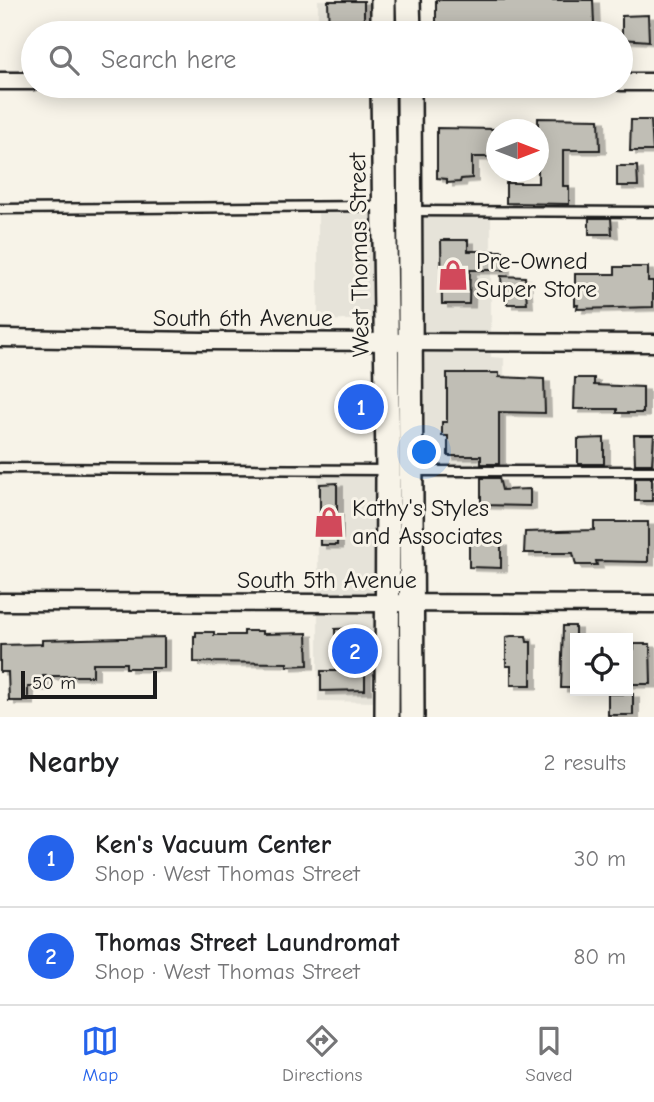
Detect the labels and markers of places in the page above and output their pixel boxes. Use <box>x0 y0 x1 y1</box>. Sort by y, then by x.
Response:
place label: Pre-Owned Super Store <box>476 247 597 303</box>
shop icon: Pre-Owned Super Store <box>436 258 470 292</box>
pin: 1 <box>338 381 384 433</box>
place label: Kathy's Styles and Associates <box>352 494 503 550</box>
shop icon: Kathy's Styles and Associates <box>312 505 346 539</box>
pin: 2 <box>332 625 378 677</box>

